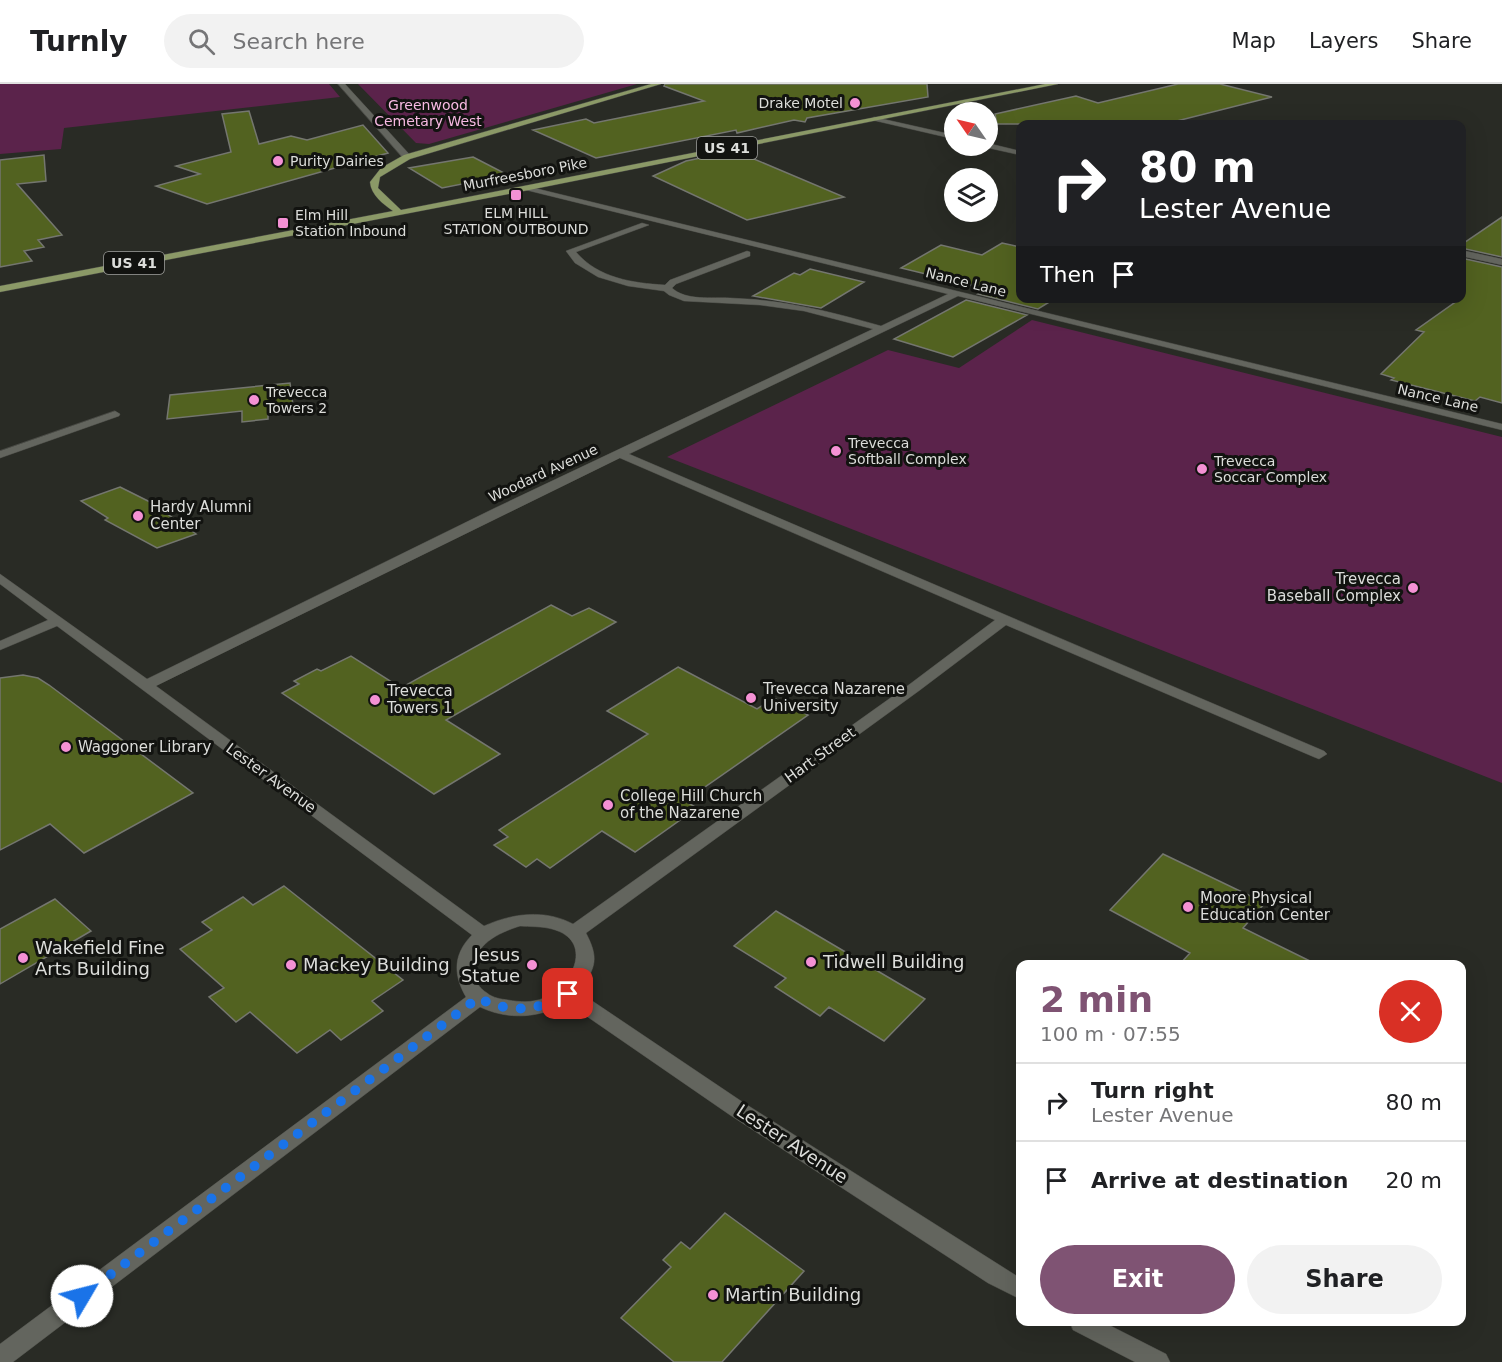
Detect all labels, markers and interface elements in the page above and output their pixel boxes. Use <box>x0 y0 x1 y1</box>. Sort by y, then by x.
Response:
search box <box>164 14 584 68</box>
text: Turnly <box>30 25 128 58</box>
icon: search <box>185 25 218 58</box>
text: Search here <box>233 29 365 54</box>
text: Map <box>1232 29 1276 53</box>
text: Layers <box>1309 29 1378 53</box>
text: Share <box>1411 29 1472 53</box>
place label: Drake Motel <box>759 95 843 111</box>
marker: Drake Motel <box>848 96 862 110</box>
park label: Greenwood Cemetary West <box>374 97 482 129</box>
north arrow <box>944 102 998 156</box>
map controls <box>944 102 998 222</box>
road number: US 41 <box>697 137 757 159</box>
text: 80 m <box>1139 143 1256 192</box>
icon: right <box>1040 144 1118 222</box>
place label: Purity Dairies <box>290 153 384 169</box>
marker: Purity Dairies <box>271 154 285 168</box>
street label: Murfreesboro Pike <box>462 154 588 194</box>
button: layers <box>944 168 998 222</box>
marker: ELM HILL STATION OUTBOUND <box>509 188 523 202</box>
text: Lester Avenue <box>1139 193 1331 224</box>
place label: ELM HILL STATION OUTBOUND <box>443 205 589 237</box>
place label: Elm Hill Station Inbound <box>295 207 406 239</box>
marker: Elm Hill Station Inbound <box>276 216 290 230</box>
road number: US 41 <box>104 252 164 274</box>
icon: arrive <box>1107 258 1140 291</box>
text: Then <box>1040 262 1095 287</box>
street label: Nance Lane <box>924 264 1008 300</box>
street label: Nance Lane <box>1396 381 1480 415</box>
place label: Trevecca Towers 2 <box>265 384 327 416</box>
marker: Trevecca Towers 2 <box>247 393 261 407</box>
place label: Trevecca Softball Complex <box>847 435 967 467</box>
street label: Woodard Avenue <box>486 441 600 505</box>
marker: Trevecca Softball Complex <box>829 444 843 458</box>
place label: Trevecca Soccar Complex <box>1213 453 1327 485</box>
marker: Trevecca Soccar Complex <box>1195 462 1209 476</box>
place label: Hardy Alumni Center <box>150 498 252 533</box>
marker: Hardy Alumni Center <box>131 509 145 523</box>
place label: Trevecca Baseball Complex <box>1267 570 1401 605</box>
marker: Trevecca Baseball Complex <box>1406 581 1420 595</box>
place label: Trevecca Nazarene University <box>762 680 905 715</box>
place label: Trevecca Towers 1 <box>386 682 453 717</box>
marker: Trevecca Nazarene University <box>744 691 758 705</box>
marker: Trevecca Towers 1 <box>368 693 382 707</box>
street label: Hart Street <box>781 723 859 787</box>
place label: Waggoner Library <box>78 738 212 756</box>
street label: Lester Avenue <box>222 739 320 817</box>
marker: Waggoner Library <box>59 740 73 754</box>
place label: College Hill Church of the Nazarene <box>620 787 762 822</box>
marker: College Hill Church of the Nazarene <box>601 798 615 812</box>
place label: Moore Physical Education Center <box>1200 889 1331 924</box>
marker: Moore Physical Education Center <box>1181 900 1195 914</box>
place label: Wakefield Fine Arts Building <box>35 937 165 979</box>
place label: Jesus Statue <box>461 944 520 986</box>
marker: Wakefield Fine Arts Building <box>16 951 30 965</box>
place label: Tidwell Building <box>822 951 964 972</box>
place label: Mackey Building <box>303 954 450 975</box>
marker: Tidwell Building <box>804 955 818 969</box>
marker: Mackey Building <box>284 958 298 972</box>
marker: Jesus Statue <box>525 958 539 972</box>
pin <box>542 968 593 1019</box>
icon: arrive <box>551 977 584 1010</box>
text: 2 min <box>1040 979 1153 1020</box>
button: close <box>1379 980 1442 1043</box>
text: 100 m · 07:55 <box>1040 1022 1181 1046</box>
text: Turn right <box>1091 1078 1214 1103</box>
icon: right <box>1040 1086 1073 1119</box>
text: 80 m <box>1386 1090 1442 1115</box>
street label: Lester Avenue <box>733 1100 852 1187</box>
text: Lester Avenue <box>1091 1103 1234 1127</box>
icon: arrive <box>1040 1164 1073 1197</box>
text: Arrive at destination <box>1091 1168 1348 1193</box>
text: 20 m <box>1386 1168 1442 1193</box>
button: Exit <box>1040 1245 1235 1314</box>
button: Share <box>1247 1245 1442 1314</box>
position arrow <box>50 1264 114 1328</box>
place label: Martin Building <box>725 1284 861 1305</box>
marker: Martin Building <box>706 1288 720 1302</box>

